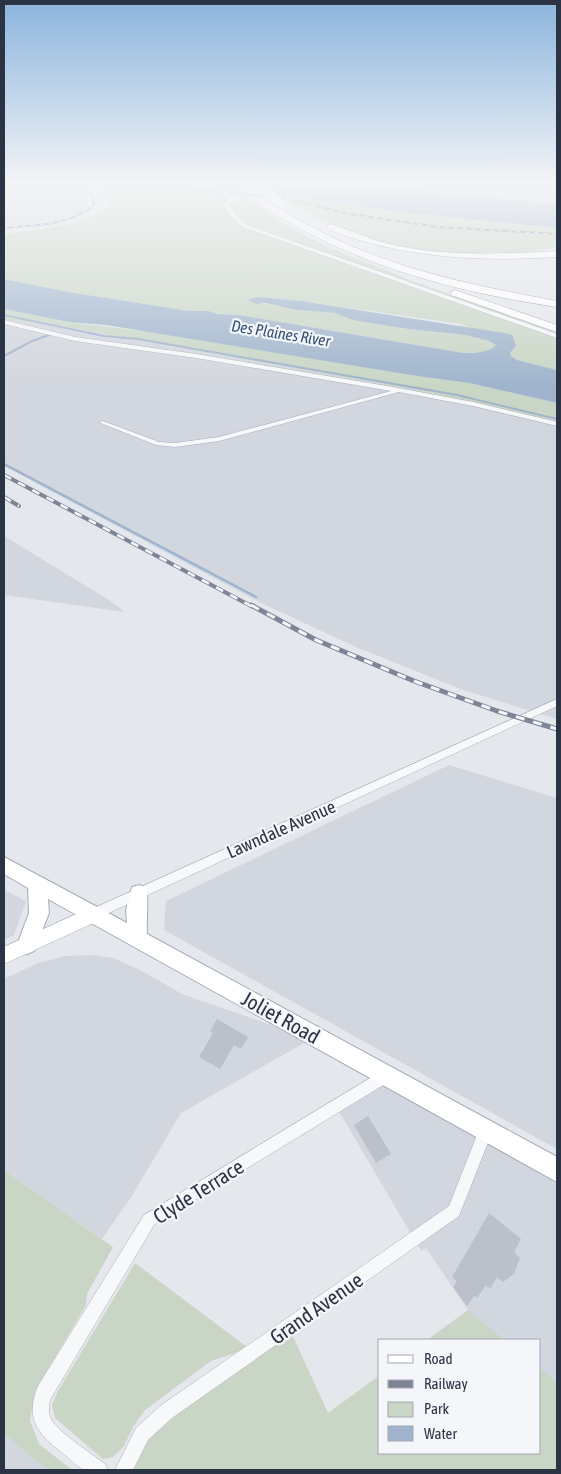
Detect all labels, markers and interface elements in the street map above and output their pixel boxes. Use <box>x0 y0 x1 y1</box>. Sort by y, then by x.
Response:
water label: Des Plaines River <box>230 316 333 350</box>
street label: Lawndale Avenue <box>223 796 339 862</box>
street label: Joliet Road <box>238 986 324 1048</box>
street label: Clyde Terrace <box>148 1154 248 1228</box>
street label: Grand Avenue <box>265 1267 367 1349</box>
legend <box>378 1339 541 1454</box>
text: Road <box>424 1350 453 1367</box>
text: Railway <box>424 1375 468 1392</box>
text: Park <box>424 1400 449 1417</box>
text: Water <box>424 1425 457 1442</box>

